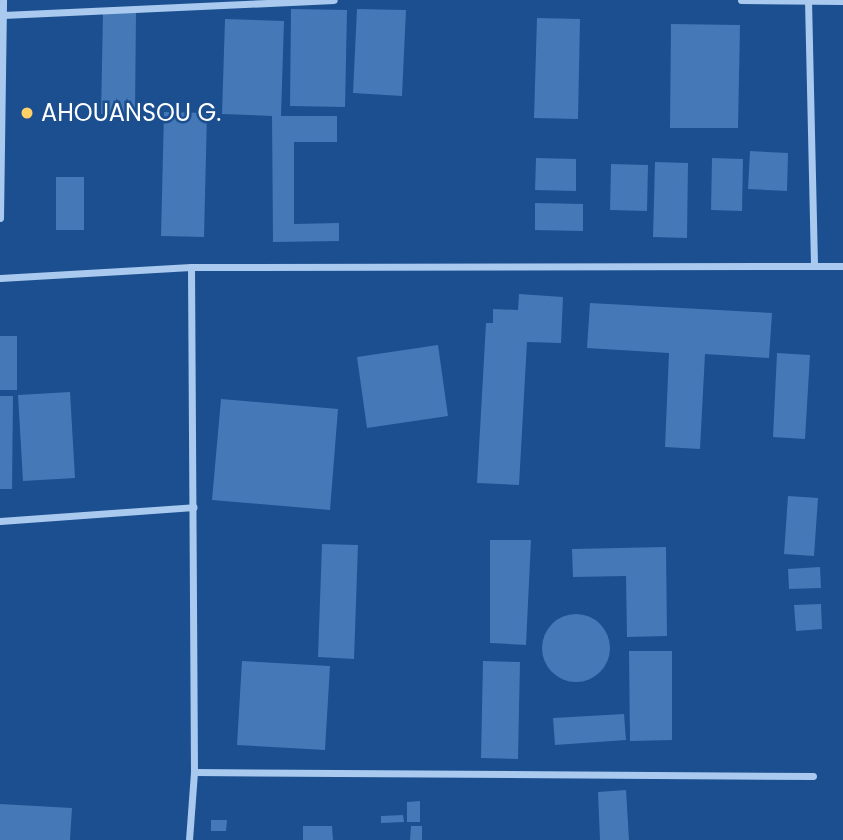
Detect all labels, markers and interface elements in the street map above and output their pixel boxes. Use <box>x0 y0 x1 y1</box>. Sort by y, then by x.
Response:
place label: AHOUANSOU G. <box>41 99 221 127</box>
marker: AHOUANSOU G. <box>19 105 35 121</box>

